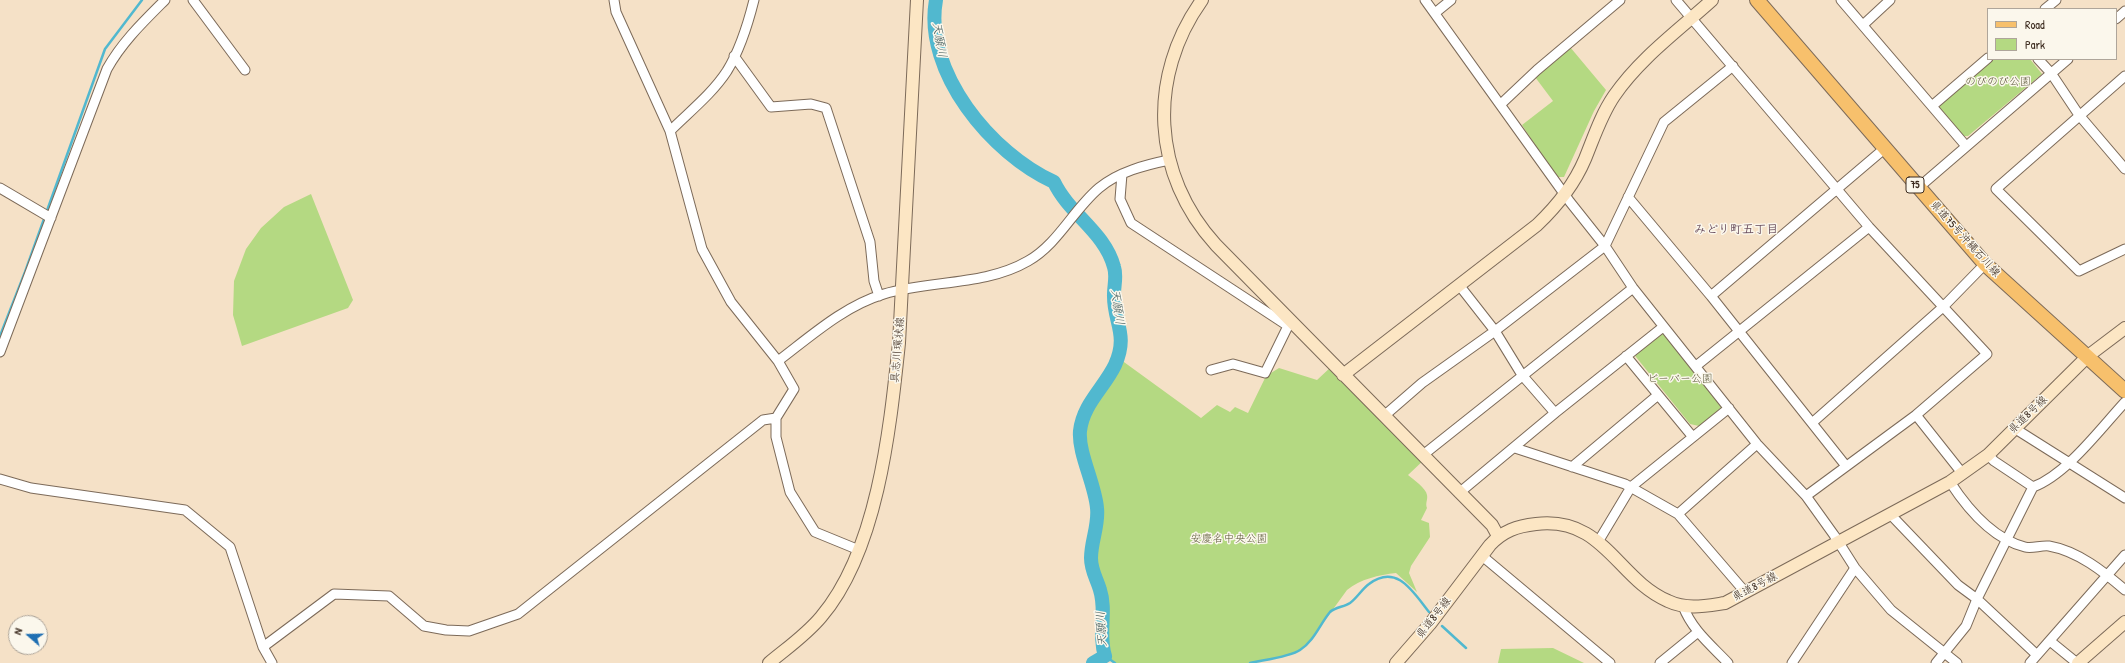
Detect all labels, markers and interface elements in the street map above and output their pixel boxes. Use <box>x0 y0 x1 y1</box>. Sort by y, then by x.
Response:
legend <box>1987 8 2117 60</box>
text: Road <box>2025 16 2045 33</box>
water label: 天願川 <box>929 21 949 59</box>
text: Park <box>2025 36 2045 53</box>
park label: のびのび公園 <box>1965 75 2031 89</box>
road number: 75 <box>1906 177 1924 193</box>
street label: 県道75号沖縄石川線 <box>1927 198 2003 280</box>
district label: みどり町五丁目 <box>1694 223 1778 237</box>
water label: 天願川 <box>1107 288 1127 326</box>
street label: 具志川環状線 <box>889 317 907 383</box>
park label: ビーバー公園 <box>1647 372 1713 386</box>
street label: 県道8号線 <box>2006 393 2050 437</box>
park label: 安慶名中央公園 <box>1191 532 1267 546</box>
street label: 県道8号線 <box>1730 570 1780 604</box>
street label: 県道8号線 <box>1414 595 1454 641</box>
water label: 天願川 <box>1094 611 1110 647</box>
north arrow <box>8 615 48 655</box>
text: N <box>10 626 25 636</box>

